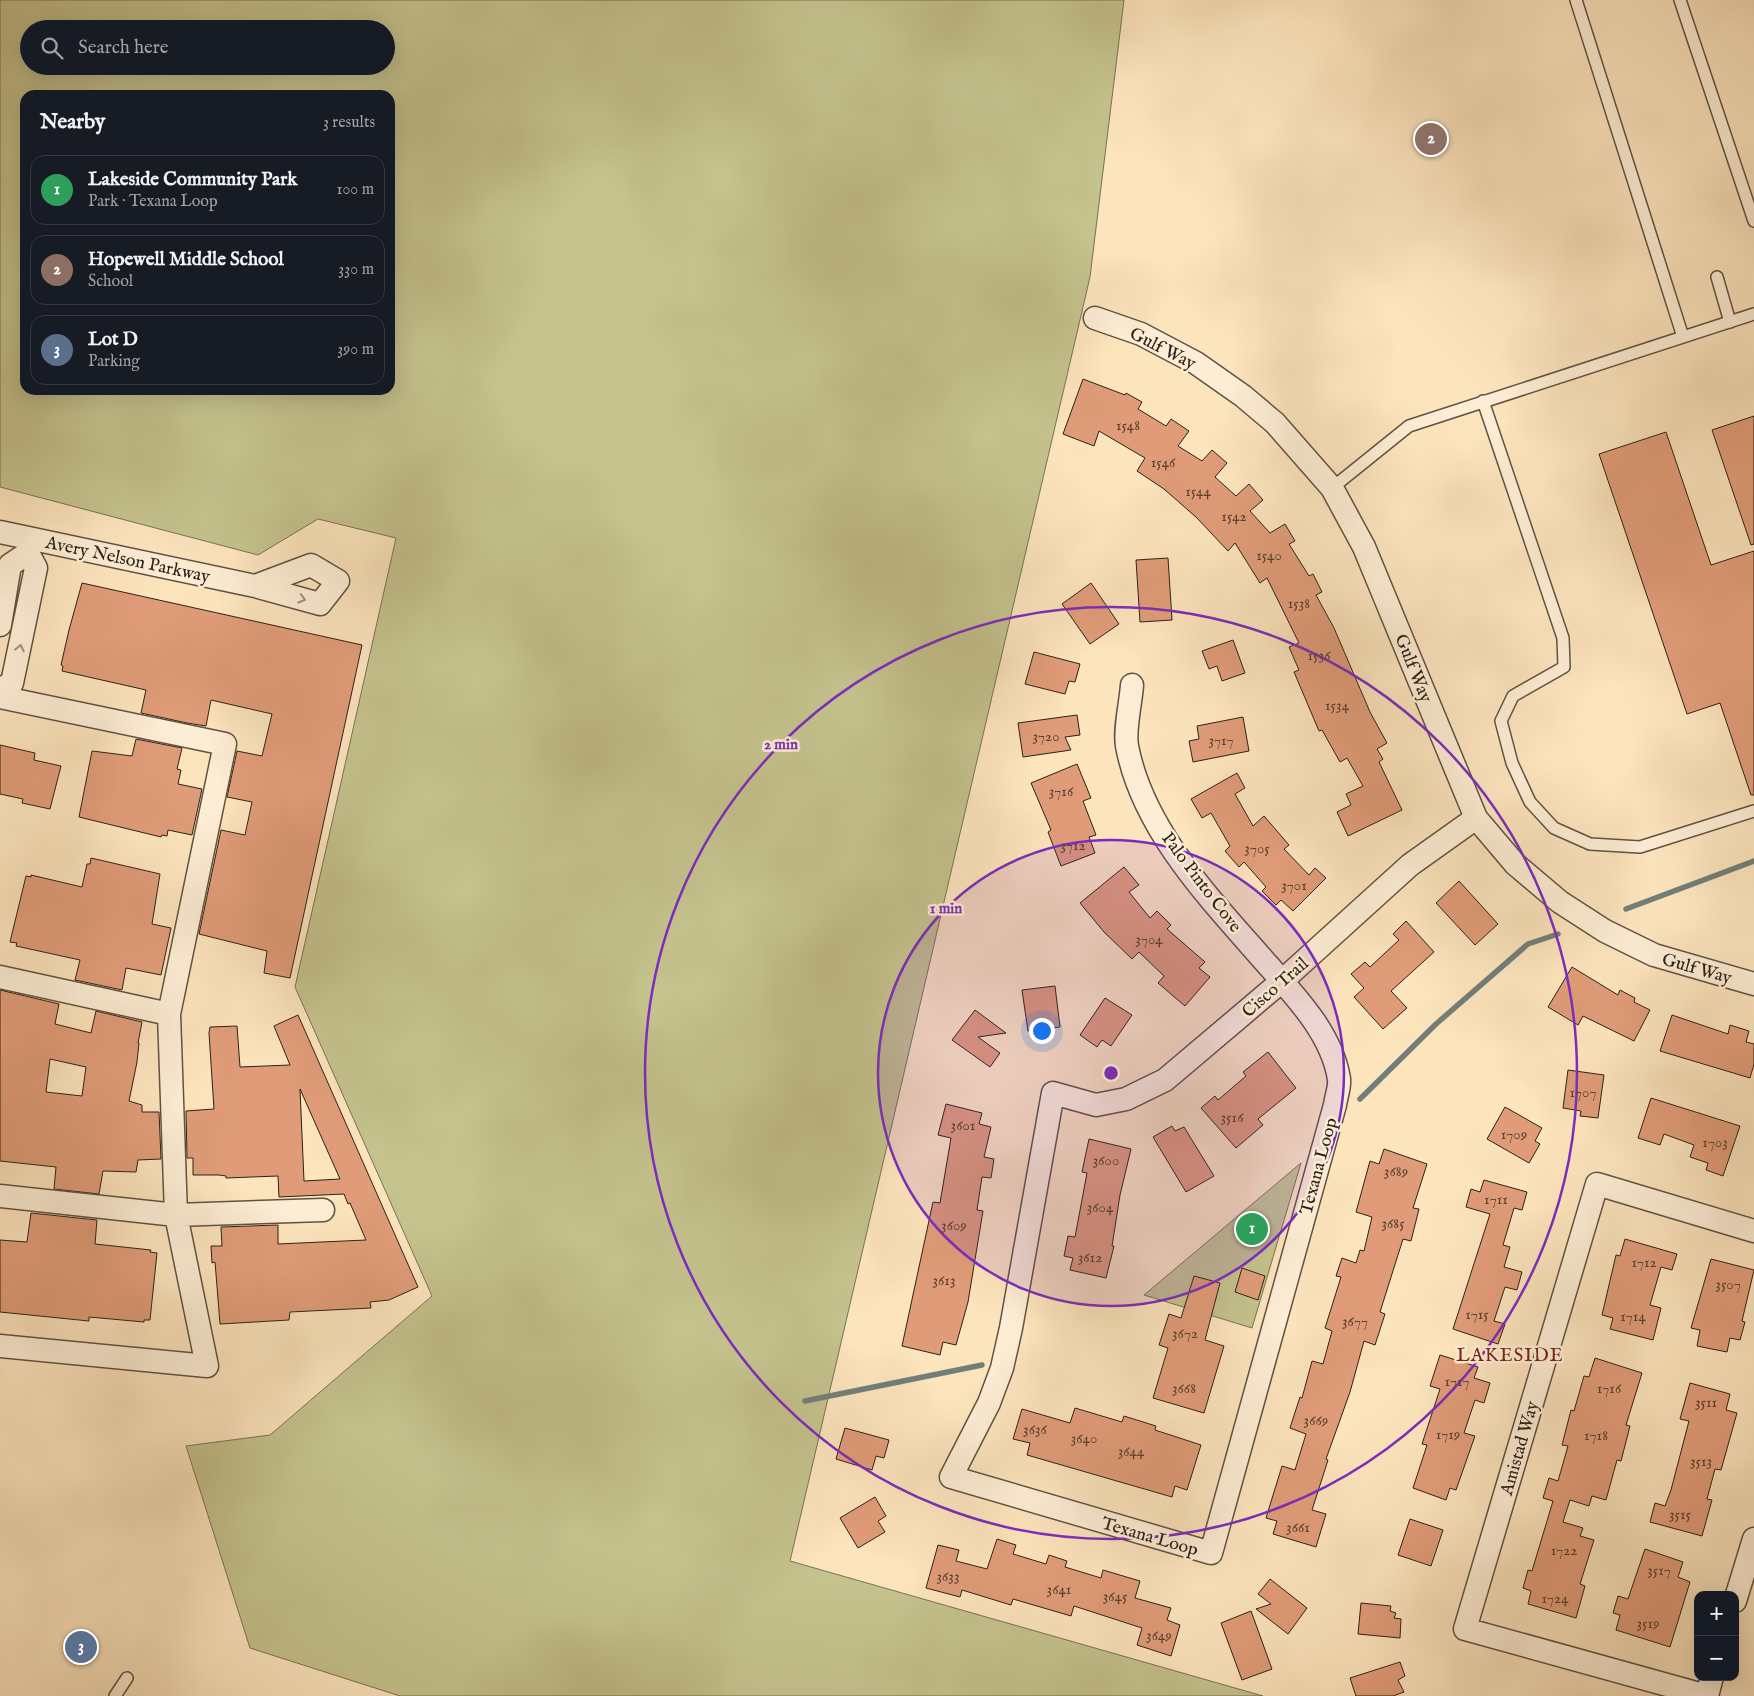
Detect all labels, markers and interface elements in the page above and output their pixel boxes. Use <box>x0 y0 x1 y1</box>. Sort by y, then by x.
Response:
search box <box>20 20 395 75</box>
icon: search <box>38 34 66 62</box>
text: Search here <box>78 36 169 60</box>
text: Nearby <box>40 109 105 136</box>
text: 3 results <box>323 113 375 133</box>
pin: 2 <box>1415 120 1447 158</box>
text: Lakeside Community Park <box>88 168 297 192</box>
text: 1 <box>54 180 60 200</box>
text: 100 m <box>337 180 374 200</box>
text: Park · Texana Loop <box>88 192 218 212</box>
text: Hopewell Middle School <box>88 248 284 272</box>
text: 2 <box>53 260 61 280</box>
text: 330 m <box>338 260 374 280</box>
text: School <box>88 272 133 292</box>
street label: Gulf Way <box>1125 323 1200 376</box>
text: Lot D <box>88 328 138 352</box>
text: 3 <box>54 340 60 360</box>
text: 390 m <box>337 340 374 360</box>
text: Parking <box>88 352 140 372</box>
house number: 1548 <box>1116 416 1140 435</box>
house number: 1546 <box>1151 453 1176 472</box>
house number: 1544 <box>1185 482 1211 501</box>
house number: 1542 <box>1221 507 1247 526</box>
street label: Avery Nelson Parkway <box>42 532 212 589</box>
house number: 1540 <box>1256 546 1282 565</box>
one-way arrow <box>297 593 305 603</box>
house number: 1538 <box>1288 594 1310 613</box>
street label: Gulf Way <box>1389 631 1437 706</box>
one-way arrow <box>14 644 24 653</box>
house number: 1536 <box>1308 646 1331 665</box>
house number: 1534 <box>1325 696 1350 715</box>
house number: 3720 <box>1032 727 1060 746</box>
house number: 3717 <box>1208 731 1234 750</box>
text: 2 min <box>764 735 798 754</box>
house number: 3716 <box>1049 782 1074 801</box>
street label: Palo Pinto Cove <box>1156 828 1246 938</box>
house number: 3712 <box>1060 836 1086 855</box>
house number: 3705 <box>1244 839 1270 858</box>
house number: 3701 <box>1281 876 1307 895</box>
text: 1 min <box>930 899 962 918</box>
house number: 3704 <box>1135 930 1163 949</box>
street label: Gulf Way <box>1659 949 1734 990</box>
street label: Cisco Trail <box>1238 953 1314 1023</box>
your location <box>1029 1018 1055 1044</box>
centre of rings <box>1102 1064 1120 1082</box>
house number: 1707 <box>1570 1083 1597 1102</box>
house number: 3516 <box>1221 1108 1244 1127</box>
street label: Texana Loop <box>1295 1115 1344 1218</box>
house number: 3601 <box>951 1116 975 1135</box>
house number: 1709 <box>1501 1125 1527 1144</box>
house number: 1703 <box>1702 1133 1728 1152</box>
house number: 3600 <box>1093 1151 1119 1170</box>
house number: 3689 <box>1384 1162 1408 1181</box>
house number: 1711 <box>1484 1190 1508 1209</box>
house number: 3604 <box>1087 1198 1114 1217</box>
pin: 1 <box>1236 1210 1268 1248</box>
house number: 3685 <box>1381 1214 1405 1233</box>
house number: 3609 <box>941 1216 967 1235</box>
house number: 3612 <box>1078 1248 1102 1267</box>
house number: 1712 <box>1631 1253 1657 1272</box>
house number: 3613 <box>932 1271 956 1290</box>
house number: 3507 <box>1715 1275 1741 1294</box>
house number: 1715 <box>1465 1305 1489 1324</box>
house number: 1714 <box>1620 1307 1646 1326</box>
house number: 3677 <box>1342 1312 1368 1331</box>
house number: 3672 <box>1172 1324 1198 1343</box>
district label: LAKESIDE <box>1456 1344 1564 1368</box>
house number: 1717 <box>1444 1372 1470 1391</box>
house number: 3668 <box>1172 1379 1196 1398</box>
house number: 1716 <box>1597 1379 1622 1398</box>
house number: 3511 <box>1695 1393 1717 1412</box>
street label: Amistad Way <box>1496 1398 1545 1499</box>
house number: 3669 <box>1304 1411 1328 1430</box>
house number: 3636 <box>1023 1420 1048 1439</box>
house number: 1719 <box>1436 1425 1460 1444</box>
house number: 1718 <box>1584 1426 1608 1445</box>
house number: 3640 <box>1071 1429 1097 1448</box>
house number: 3644 <box>1118 1442 1145 1461</box>
house number: 3513 <box>1690 1452 1712 1471</box>
house number: 3515 <box>1669 1505 1692 1524</box>
street label: Texana Loop <box>1098 1513 1201 1562</box>
house number: 3661 <box>1286 1518 1310 1537</box>
house number: 1722 <box>1551 1541 1577 1560</box>
house number: 3517 <box>1647 1561 1671 1580</box>
house number: 3633 <box>936 1567 960 1586</box>
house number: 3641 <box>1047 1580 1071 1599</box>
house number: 3645 <box>1103 1587 1128 1606</box>
house number: 1724 <box>1542 1589 1569 1608</box>
map controls <box>1694 1591 1739 1681</box>
button: + <box>1694 1591 1739 1636</box>
house number: 3519 <box>1636 1614 1660 1633</box>
house number: 3649 <box>1146 1626 1172 1645</box>
pin: 3 <box>65 1628 97 1666</box>
button: − <box>1694 1636 1739 1681</box>

